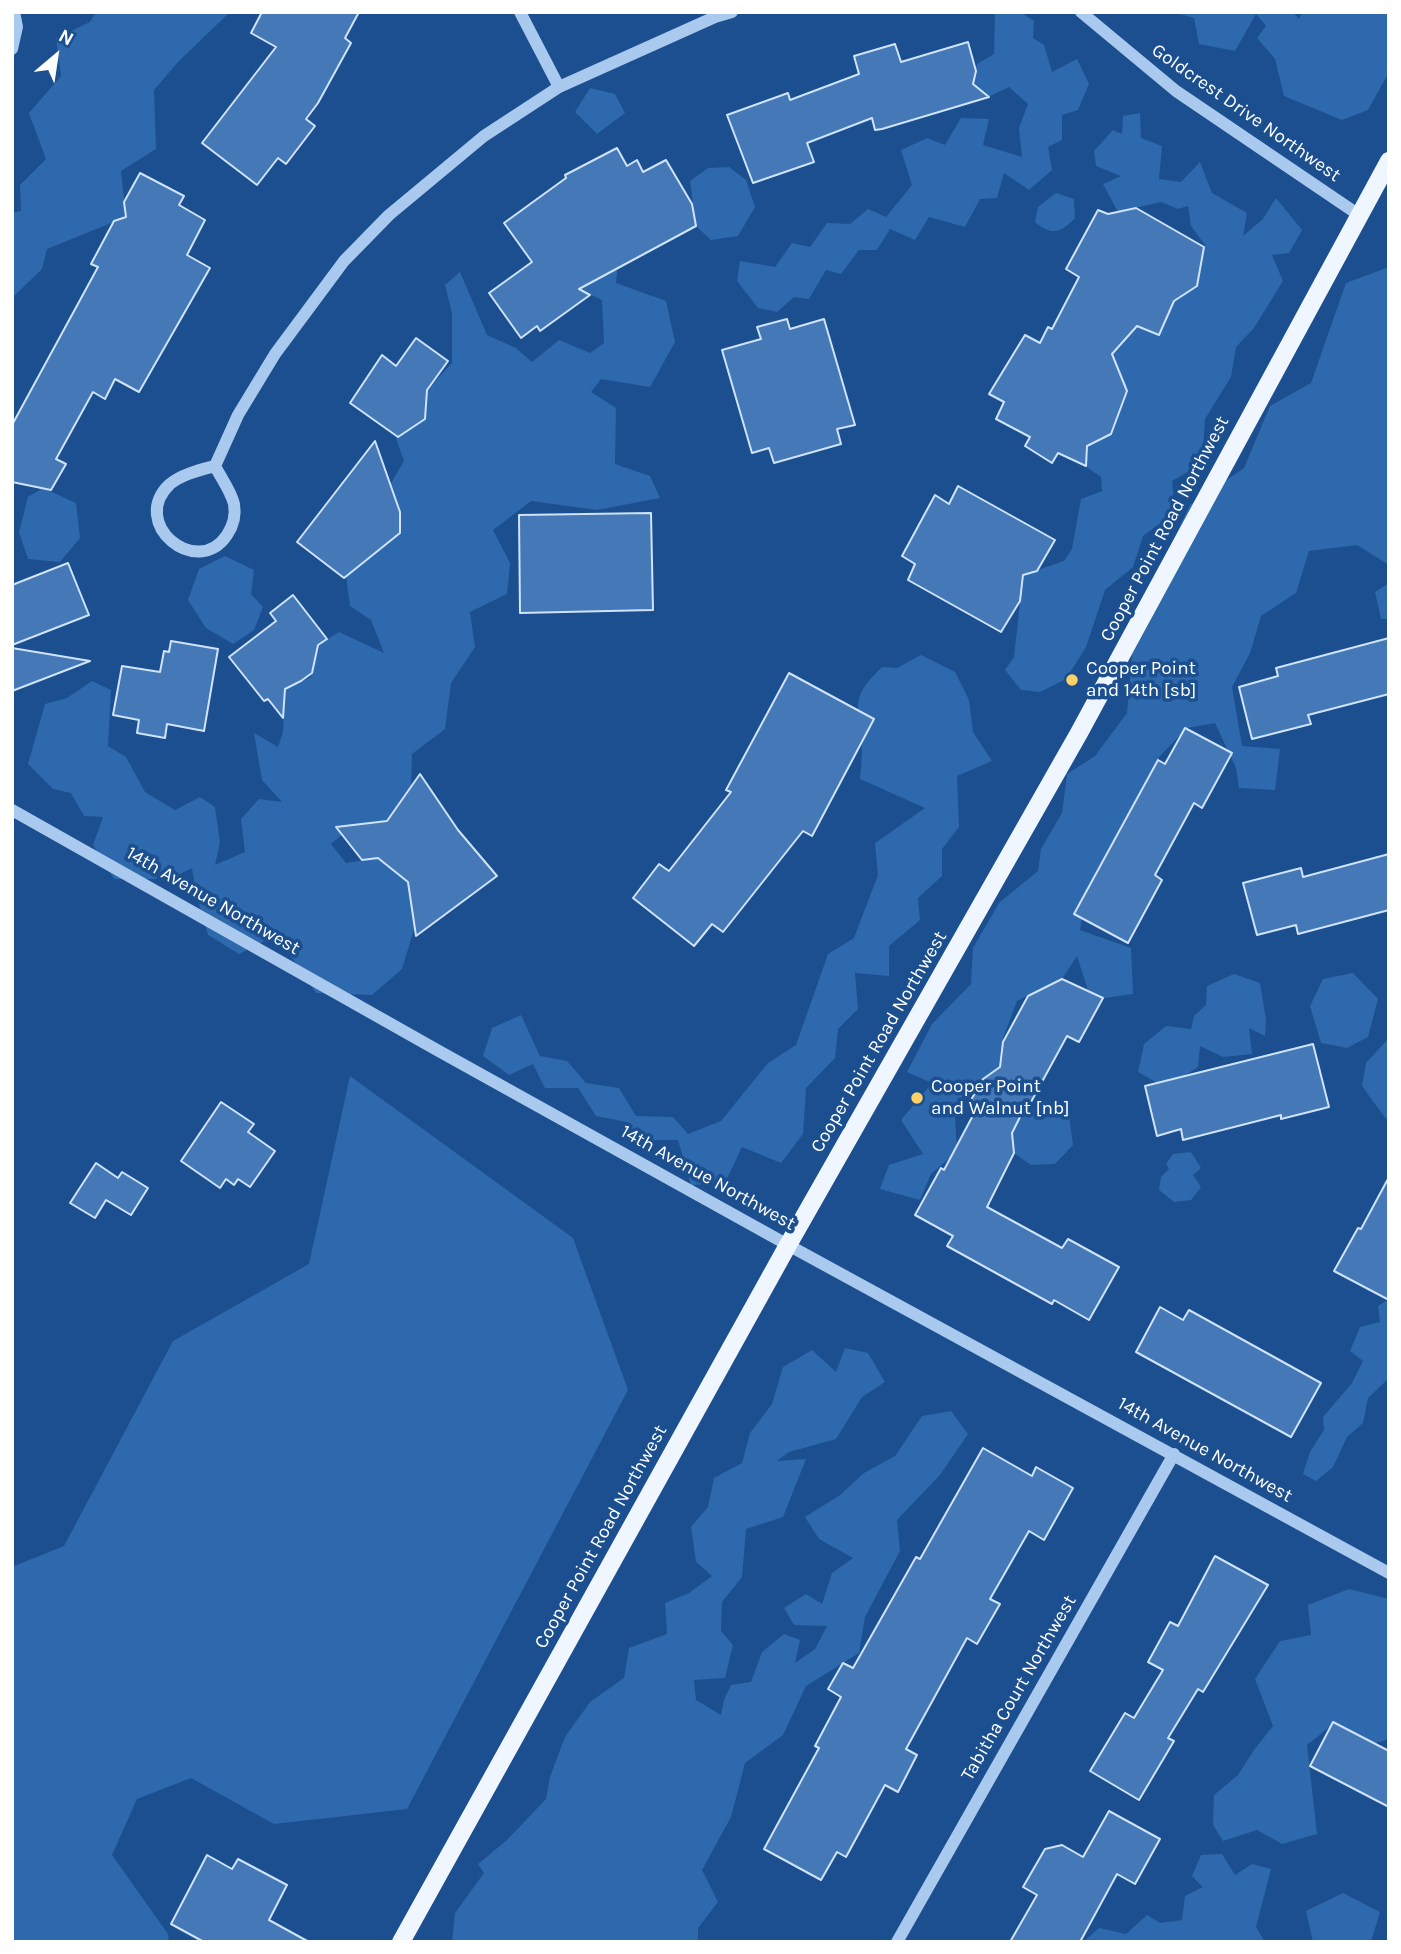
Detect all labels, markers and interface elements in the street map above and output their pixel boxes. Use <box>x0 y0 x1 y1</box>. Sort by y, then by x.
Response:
north arrow <box>21 21 91 91</box>
text: N <box>55 25 77 51</box>
street label: Goldcrest Drive Northwest <box>1147 39 1345 187</box>
street label: Cooper Point Road Northwest <box>1096 412 1234 646</box>
place label: Cooper Point and 14th [sb] <box>1086 658 1196 702</box>
marker: Cooper Point and 14th [sb] <box>1064 672 1080 688</box>
street label: 14th Avenue Northwest <box>122 842 304 960</box>
street label: Cooper Point Road Northwest <box>806 927 952 1157</box>
place label: Cooper Point and Walnut [nb] <box>931 1076 1070 1120</box>
marker: Cooper Point and Walnut [nb] <box>909 1090 925 1106</box>
street label: 14th Avenue Northwest <box>617 1120 799 1236</box>
street label: 14th Avenue Northwest <box>1114 1392 1296 1508</box>
street label: Cooper Point Road Northwest <box>530 1421 672 1653</box>
street label: Tabitha Court Northwest <box>957 1591 1081 1785</box>

